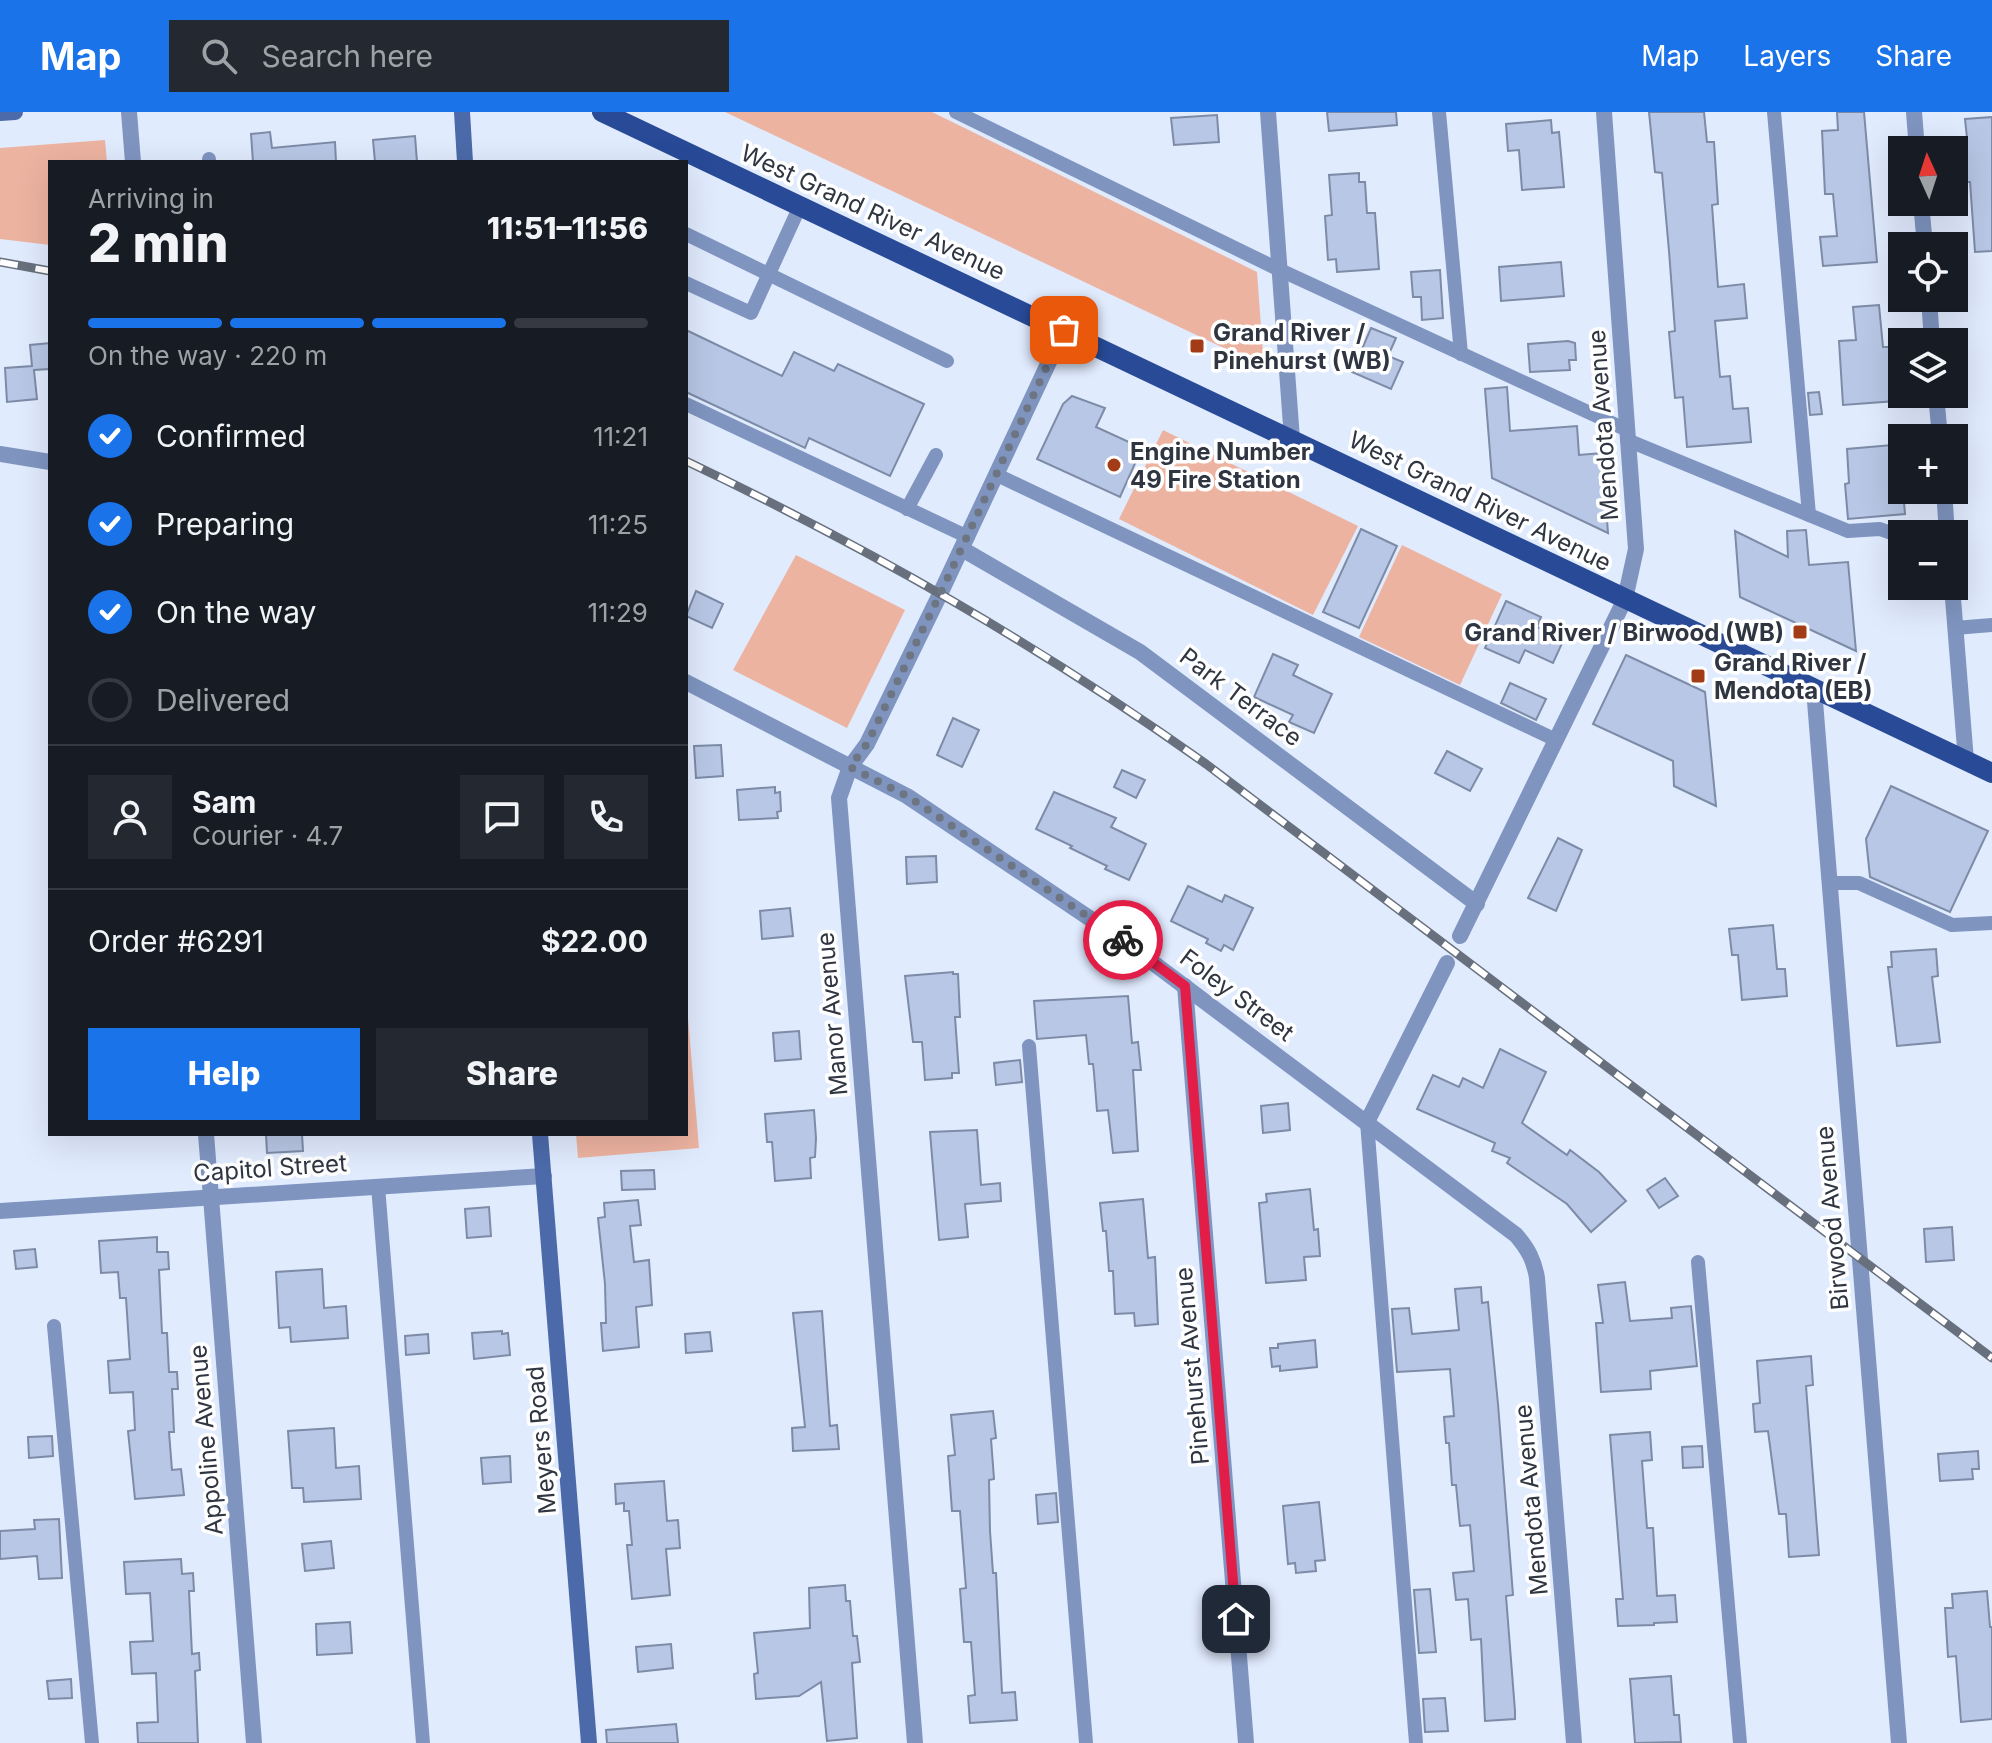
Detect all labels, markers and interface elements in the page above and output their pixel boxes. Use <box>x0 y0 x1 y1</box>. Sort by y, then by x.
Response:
search box <box>169 20 729 92</box>
text: Map <box>40 33 121 79</box>
icon: search <box>197 34 241 78</box>
text: Search here <box>261 38 433 74</box>
text: Map <box>1641 39 1699 73</box>
text: Layers <box>1743 39 1831 73</box>
text: Share <box>1875 39 1952 73</box>
north arrow <box>1888 136 1968 216</box>
map controls <box>1888 136 1968 600</box>
street label: West Grand River Avenue <box>736 138 1010 286</box>
text: Arriving in <box>88 183 214 214</box>
text: 11:51–11:56 <box>487 210 648 246</box>
text: 2 min <box>88 212 229 275</box>
button: locate <box>1888 232 1968 312</box>
pin <box>1030 296 1098 364</box>
icon: bag <box>1042 308 1086 352</box>
place label: Grand River / Pinehurst (WB) <box>1213 318 1391 375</box>
button: layers <box>1888 328 1968 408</box>
street label: Mendota Avenue <box>1582 329 1624 521</box>
marker: Grand River / Pinehurst (WB) <box>1188 337 1206 355</box>
text: On the way · 220 m <box>88 340 327 371</box>
icon: check <box>88 414 132 458</box>
text: Confirmed <box>156 418 306 454</box>
text: 11:21 <box>593 421 648 452</box>
button: + <box>1888 424 1968 504</box>
street label: West Grand River Avenue <box>1344 425 1616 577</box>
place label: Engine Number 49 Fire Station <box>1130 437 1311 494</box>
marker: Engine Number 49 Fire Station <box>1105 456 1123 474</box>
icon: check <box>88 502 132 546</box>
text: Preparing <box>156 506 294 542</box>
text: 11:25 <box>588 509 648 540</box>
button: − <box>1888 520 1968 600</box>
icon: check <box>88 590 132 634</box>
text: On the way <box>156 594 316 630</box>
text: 11:29 <box>587 597 648 628</box>
place label: Grand River / Birwood (WB) <box>1464 618 1784 647</box>
marker: Grand River / Birwood (WB) <box>1791 623 1809 641</box>
street label: Park Terrace <box>1174 642 1308 752</box>
place label: Grand River / Mendota (EB) <box>1714 648 1873 705</box>
marker: Grand River / Mendota (EB) <box>1689 667 1707 685</box>
text: Delivered <box>156 682 290 718</box>
button: person <box>88 775 172 859</box>
button: chat <box>460 775 544 859</box>
button: phone <box>564 775 648 859</box>
text: Sam <box>192 784 256 820</box>
text: Courier · 4.7 <box>192 820 343 851</box>
courier <box>1083 900 1163 980</box>
icon: bike <box>1101 918 1145 962</box>
text: Order #6291 <box>88 923 264 959</box>
text: $22.00 <box>541 923 648 959</box>
street label: Manor Avenue <box>810 931 854 1097</box>
street label: Foley Street <box>1174 943 1300 1047</box>
button: Help <box>88 1028 360 1120</box>
button: Share <box>376 1028 648 1120</box>
street label: Birwood Avenue <box>1810 1125 1854 1311</box>
street label: Capitol Street <box>192 1148 348 1188</box>
street label: Pinehurst Avenue <box>1169 1266 1215 1466</box>
street label: Appoline Avenue <box>183 1343 229 1537</box>
street label: Meyers Road <box>520 1365 562 1515</box>
street label: Mendota Avenue <box>1508 1403 1554 1597</box>
pin <box>1202 1585 1270 1653</box>
icon: home <box>1214 1597 1258 1641</box>

